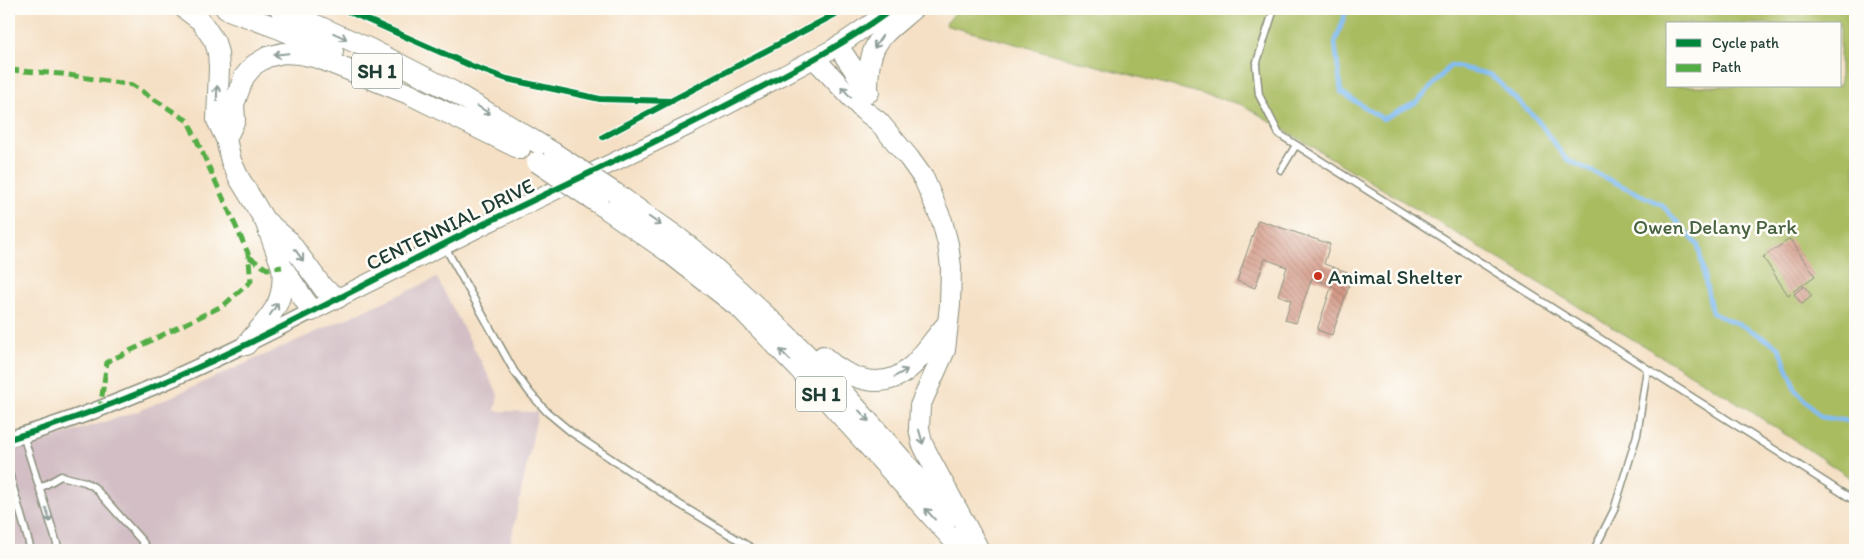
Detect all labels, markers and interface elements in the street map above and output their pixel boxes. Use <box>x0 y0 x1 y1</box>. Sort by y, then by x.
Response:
legend <box>1666 22 1842 88</box>
one-way arrow <box>332 31 347 41</box>
text: Cycle path <box>1712 34 1779 52</box>
one-way arrow <box>873 35 883 49</box>
one-way arrow <box>274 50 290 59</box>
road number: SH 1 <box>352 54 402 88</box>
text: Path <box>1712 58 1741 76</box>
one-way arrow <box>212 85 222 101</box>
one-way arrow <box>840 85 852 98</box>
one-way arrow <box>477 106 491 116</box>
street label: CENTENNIAL DRIVE <box>362 172 538 276</box>
park label: Owen Delany Park <box>1633 214 1797 239</box>
one-way arrow <box>648 216 662 226</box>
one-way arrow <box>294 248 304 262</box>
place label: Animal Shelter <box>1328 264 1463 289</box>
marker: Animal Shelter <box>1312 270 1324 282</box>
one-way arrow <box>269 302 279 316</box>
one-way arrow <box>779 349 791 361</box>
one-way arrow <box>893 368 907 378</box>
road number: SH 1 <box>796 376 846 412</box>
one-way arrow <box>858 409 870 422</box>
one-way arrow <box>917 428 927 444</box>
one-way arrow <box>44 507 54 523</box>
one-way arrow <box>924 508 936 520</box>

